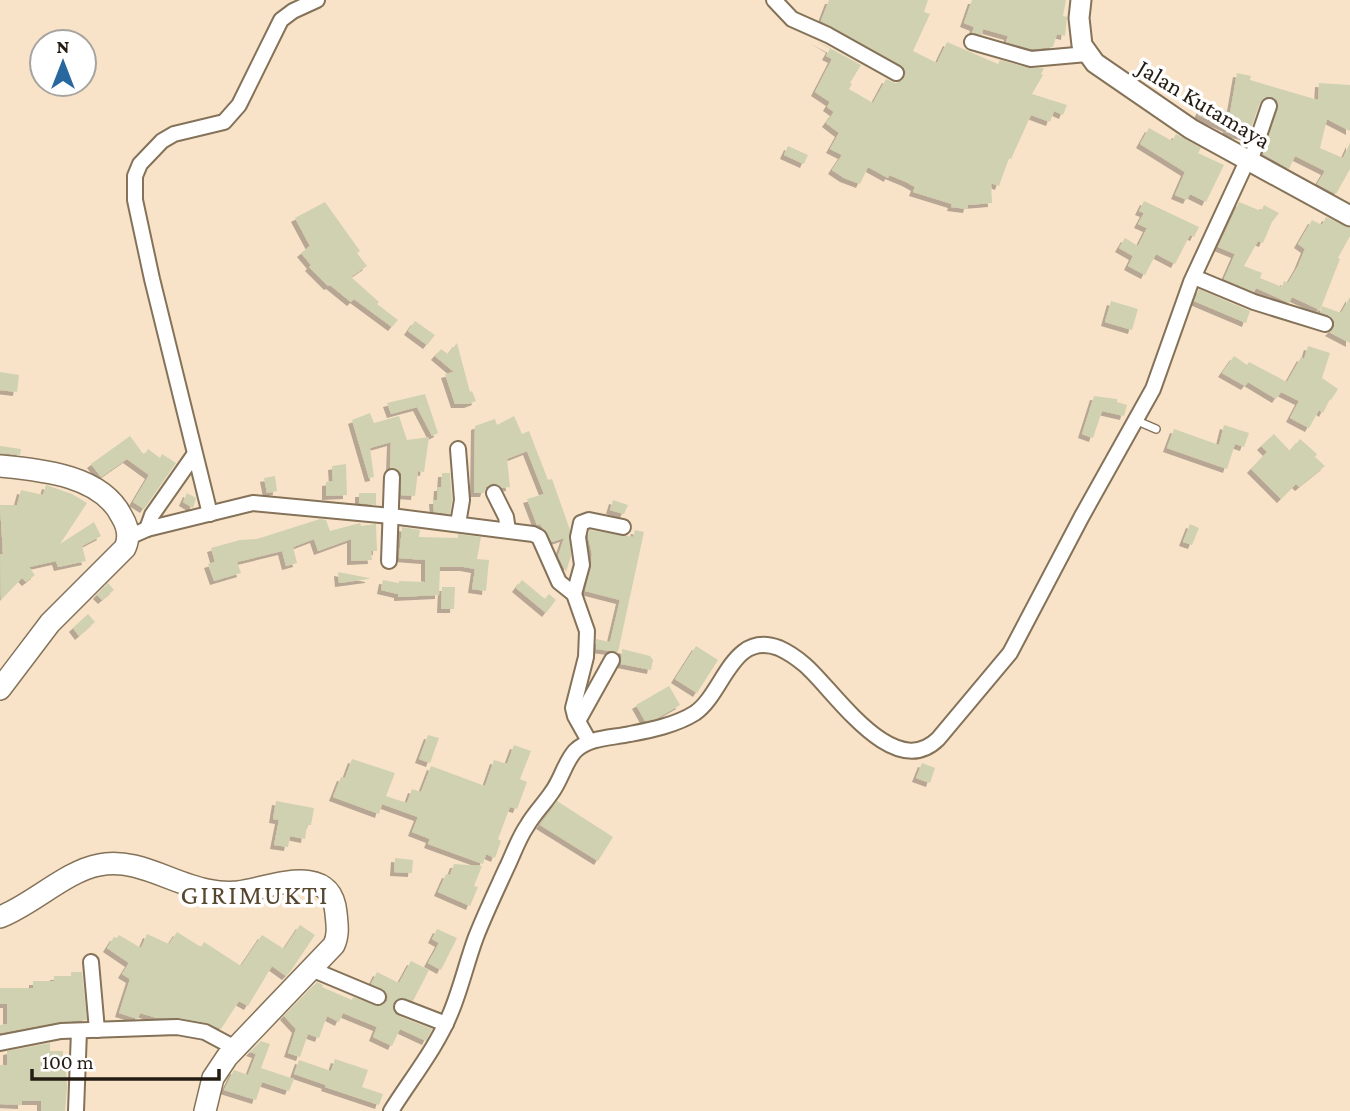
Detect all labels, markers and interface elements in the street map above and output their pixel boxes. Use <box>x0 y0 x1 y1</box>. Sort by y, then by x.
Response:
north arrow <box>28 28 98 98</box>
text: N <box>57 36 70 57</box>
street label: Jalan Kutamaya <box>1131 52 1276 154</box>
district label: GIRIMUKTI <box>180 879 330 910</box>
scale bar <box>32 1038 219 1082</box>
text: 100 m <box>42 1050 94 1074</box>

